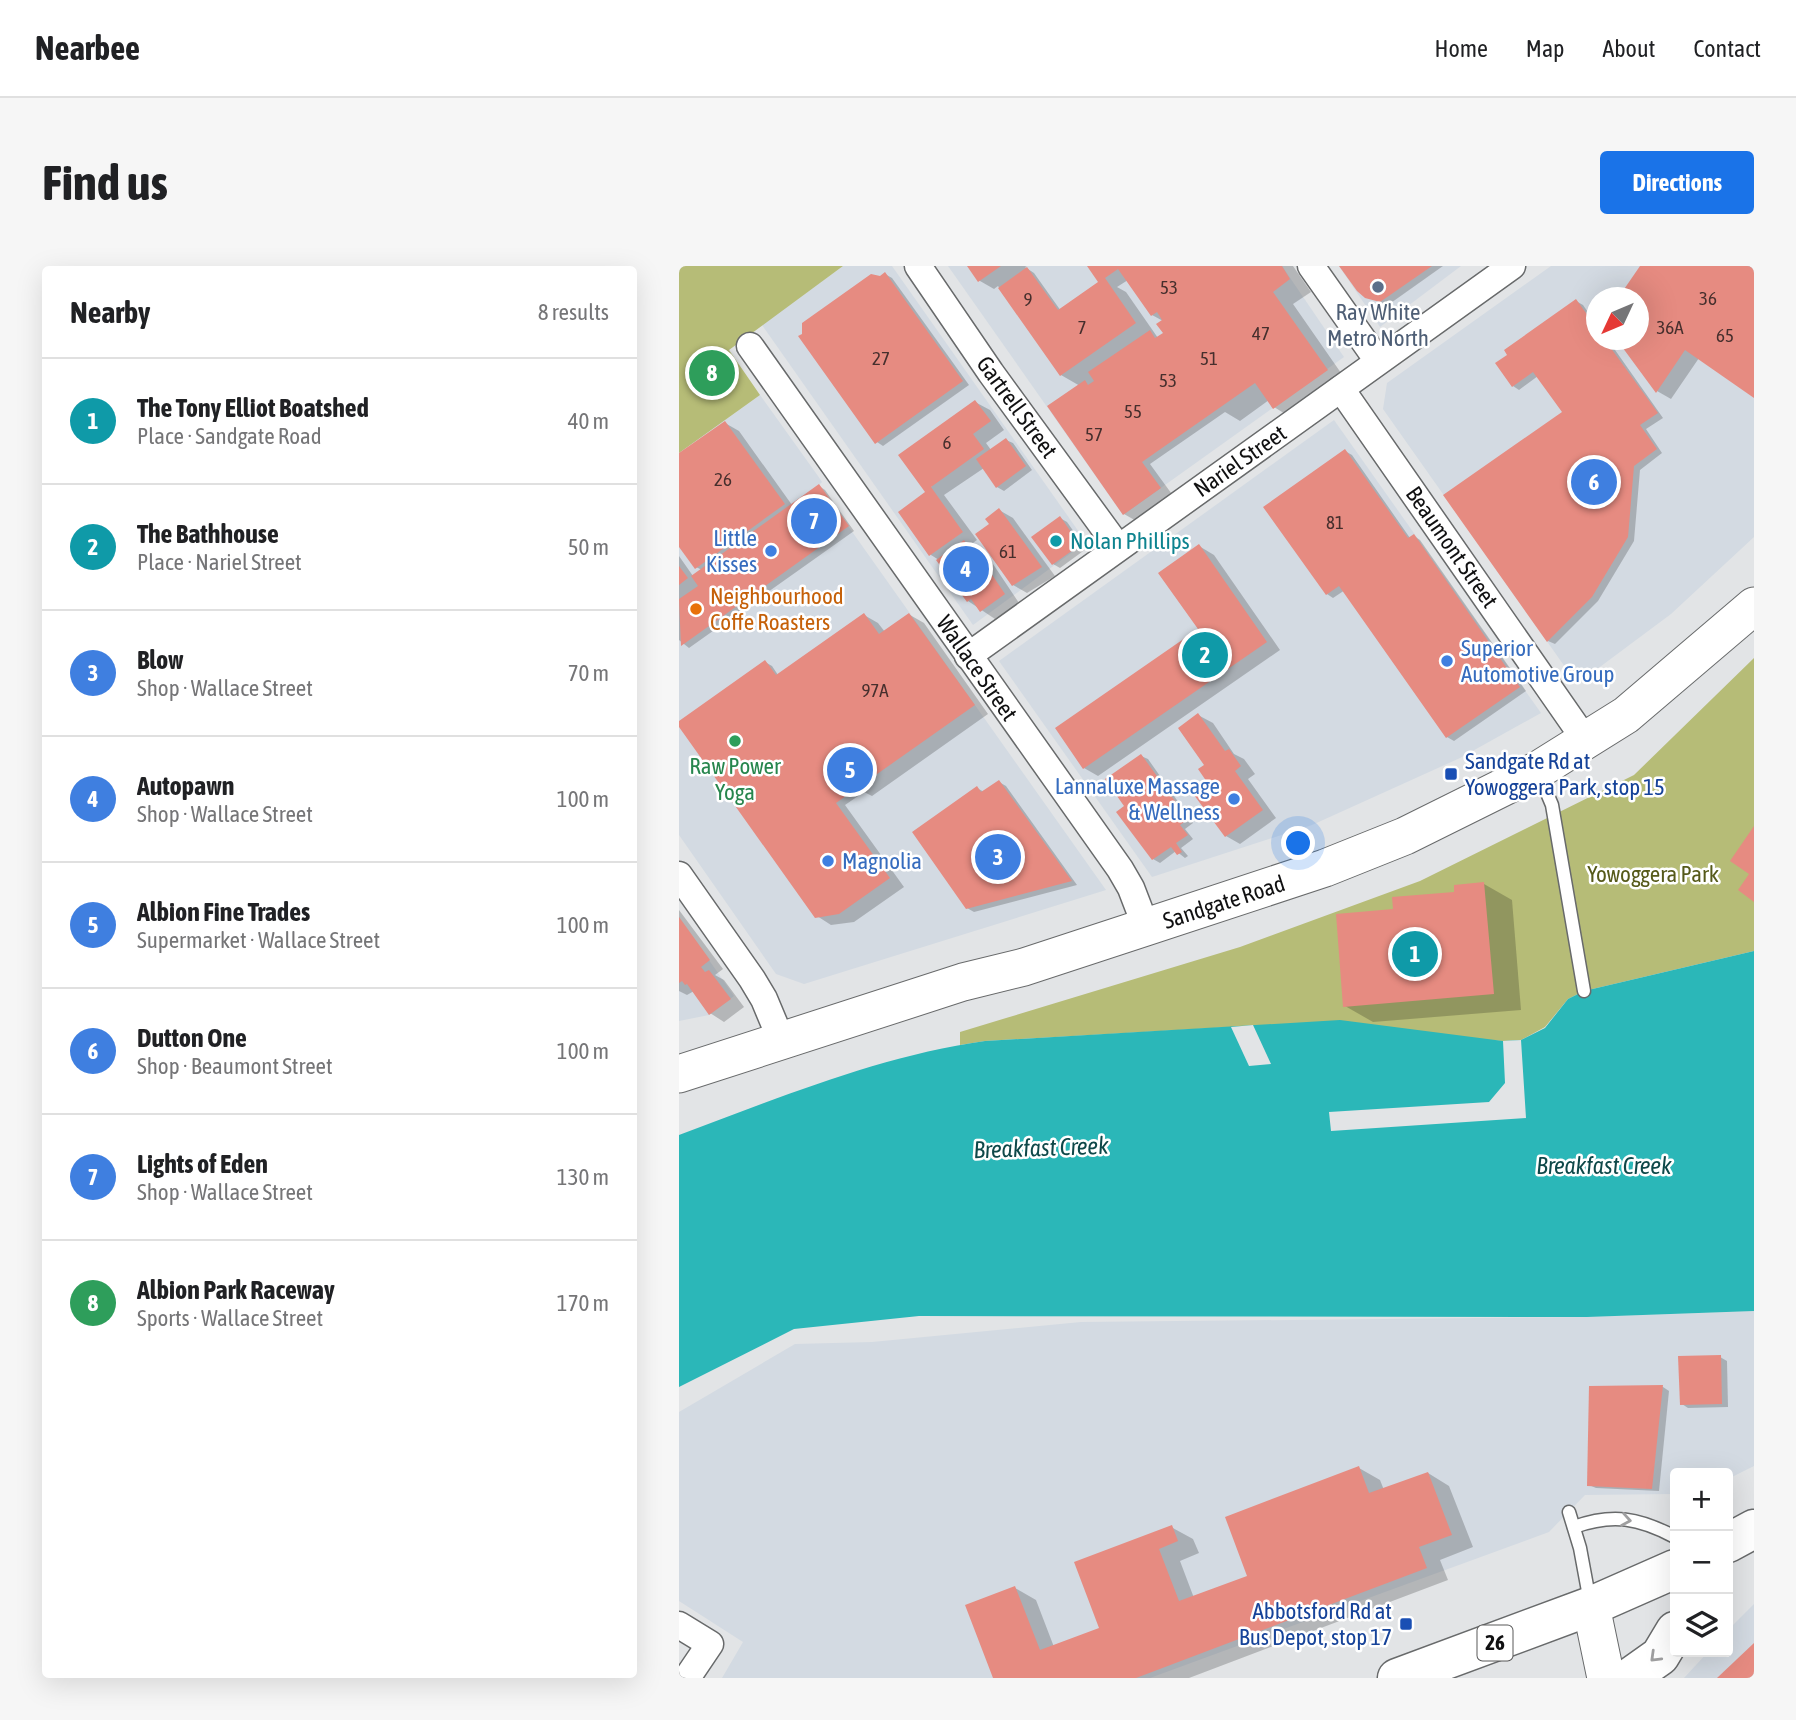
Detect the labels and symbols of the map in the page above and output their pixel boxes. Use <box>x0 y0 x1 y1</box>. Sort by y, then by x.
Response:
house number: 53 <box>1160 276 1178 298</box>
marker: Ray White Metro North <box>1370 279 1386 295</box>
north arrow <box>1586 287 1649 350</box>
house number: 36 <box>1699 287 1717 309</box>
house number: 9 <box>1024 288 1033 310</box>
place label: Ray White Metro North <box>1327 299 1429 351</box>
house number: 7 <box>1078 316 1086 338</box>
house number: 36A <box>1656 316 1684 338</box>
house number: 47 <box>1252 322 1270 344</box>
house number: 65 <box>1716 324 1734 346</box>
pin: 8 <box>689 347 735 399</box>
house number: 27 <box>872 347 890 369</box>
house number: 51 <box>1200 347 1218 369</box>
street label: Gartrell Street <box>971 351 1063 463</box>
house number: 53 <box>1159 369 1177 391</box>
house number: 55 <box>1124 400 1142 422</box>
street label: Nariel Street <box>1189 420 1291 502</box>
house number: 57 <box>1085 423 1103 445</box>
house number: 6 <box>943 431 952 453</box>
pin: 6 <box>1571 456 1617 508</box>
house number: 26 <box>714 468 732 490</box>
street label: Beaumont Street <box>1401 481 1503 613</box>
pin: 7 <box>791 495 837 547</box>
house number: 81 <box>1326 511 1344 533</box>
place label: Little Kisses <box>706 525 757 577</box>
place label: Nolan Phillips <box>1070 528 1190 554</box>
marker: Nolan Phillips <box>1048 533 1064 549</box>
house number: 61 <box>999 540 1017 562</box>
marker: Little Kisses <box>763 543 779 559</box>
pin: 4 <box>943 543 989 595</box>
place label: Neighbourhood Coffe Roasters <box>710 583 844 635</box>
marker: Neighbourhood Coffe Roasters <box>688 601 704 617</box>
street label: Wallace Street <box>931 611 1023 725</box>
pin: 2 <box>1182 629 1228 681</box>
place label: Superior Automotive Group <box>1461 635 1615 687</box>
marker: Superior Automotive Group <box>1439 653 1455 669</box>
house number: 97A <box>861 679 889 701</box>
marker: Raw Power Yoga <box>727 733 743 749</box>
pin: 5 <box>827 744 873 796</box>
place label: Sandgate Rd at Yowoggera Park, stop 15 <box>1465 748 1665 800</box>
place label: Raw Power Yoga <box>689 753 782 805</box>
marker: Sandgate Rd at Yowoggera Park, stop 15 <box>1443 766 1459 782</box>
place label: Lannaluxe Massage & Wellness <box>1055 773 1220 825</box>
marker: Lannaluxe Massage & Wellness <box>1226 791 1242 807</box>
your location <box>1281 826 1315 860</box>
pin: 3 <box>975 831 1021 883</box>
place label: Magnolia <box>842 848 922 874</box>
marker: Magnolia <box>820 853 836 869</box>
park label: Yowoggera Park <box>1587 861 1719 887</box>
street label: Sandgate Road <box>1160 870 1288 934</box>
pin: 1 <box>1392 928 1438 980</box>
water label: Breakfast Creek <box>973 1132 1110 1163</box>
water label: Breakfast Creek <box>1536 1152 1672 1179</box>
one-way arrow <box>1620 1512 1632 1527</box>
place label: Abbotsford Rd at Bus Depot, stop 17 <box>1239 1598 1392 1650</box>
marker: Abbotsford Rd at Bus Depot, stop 17 <box>1398 1616 1414 1632</box>
road number: 26 <box>1477 1626 1513 1660</box>
one-way arrow <box>1651 1649 1664 1661</box>

